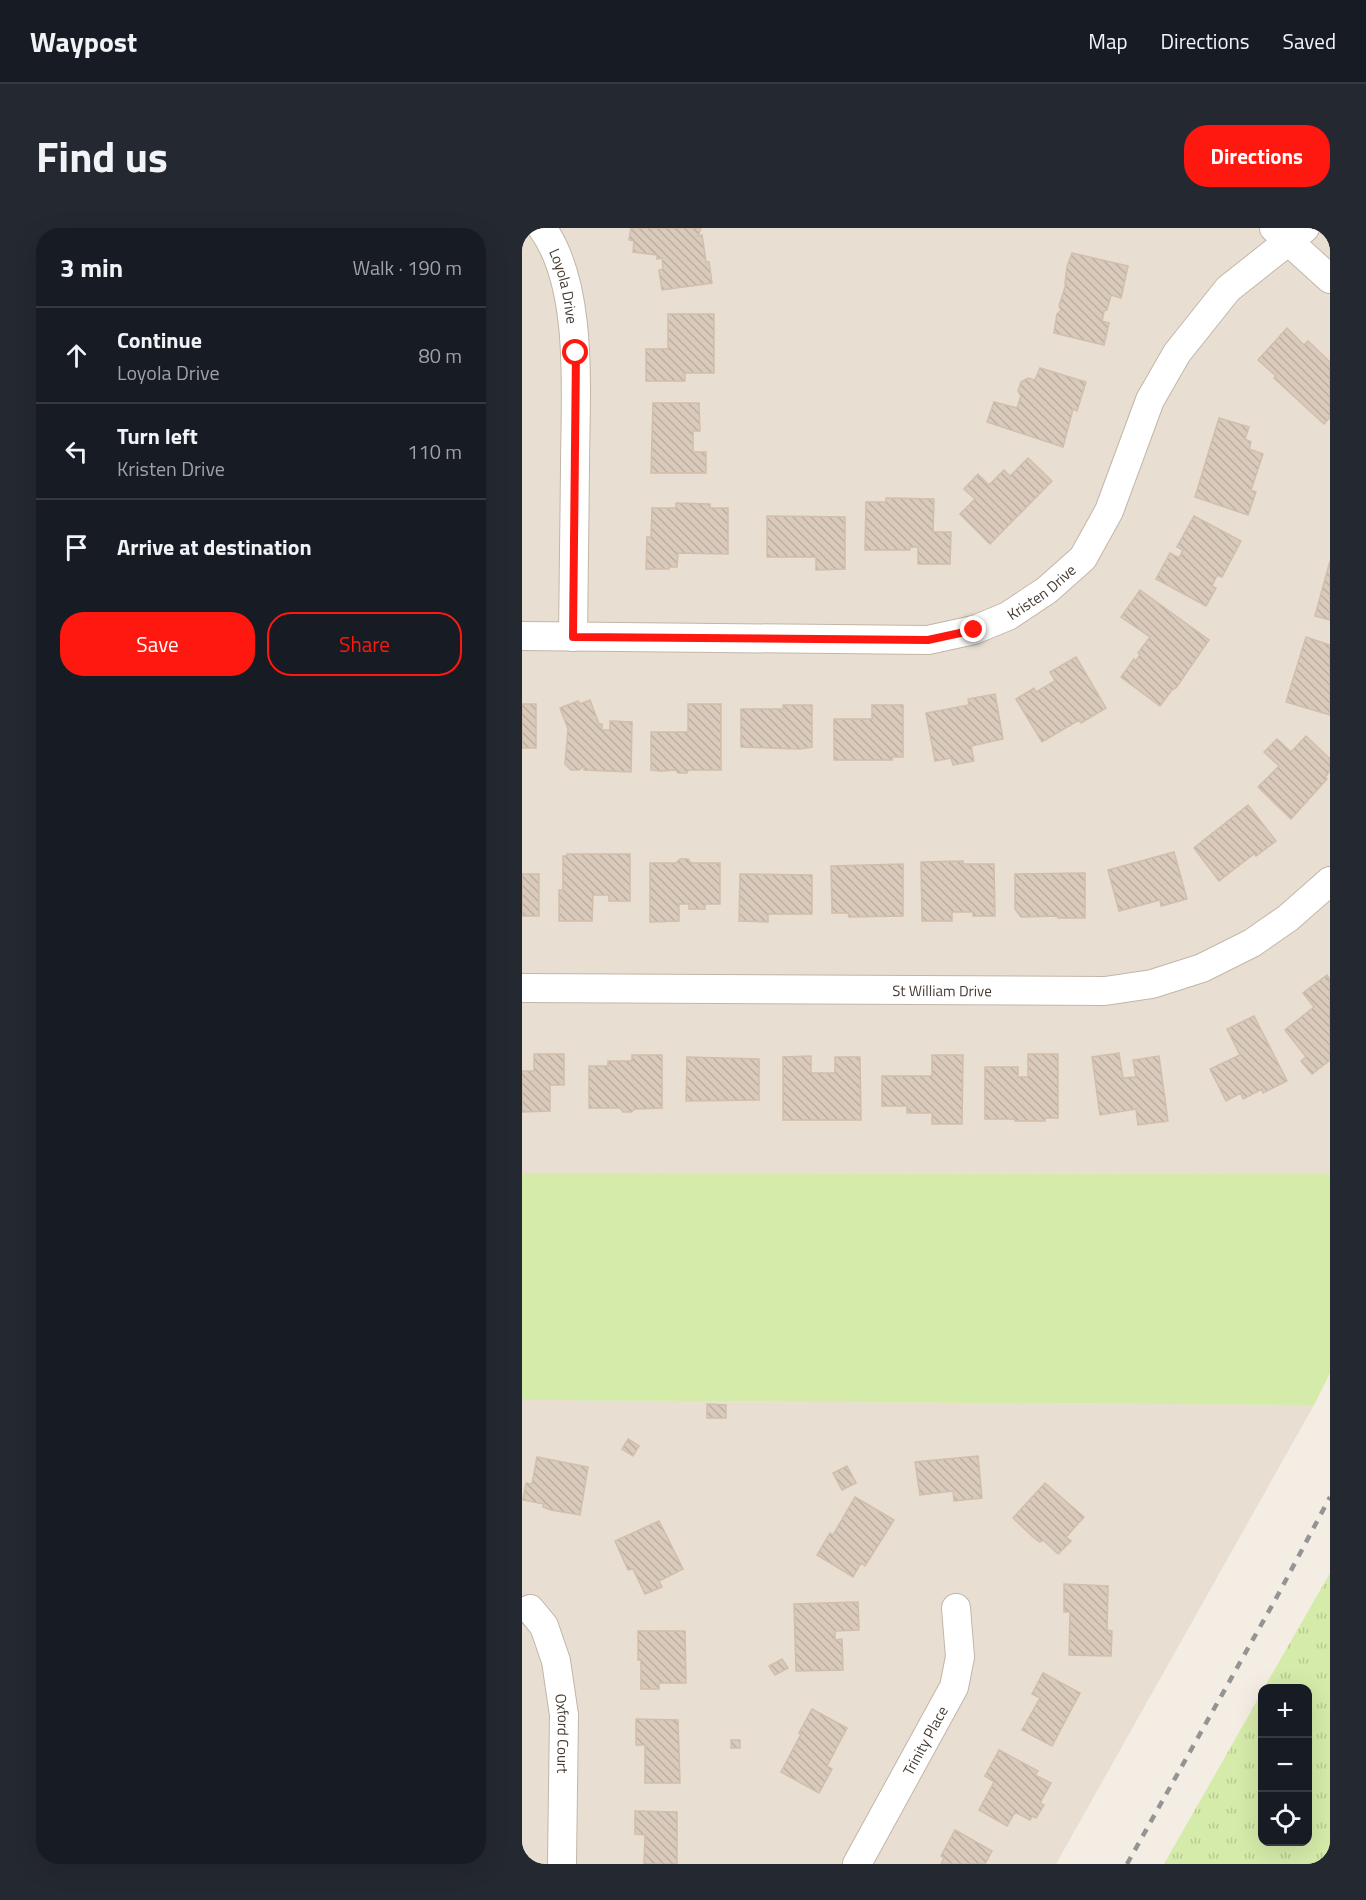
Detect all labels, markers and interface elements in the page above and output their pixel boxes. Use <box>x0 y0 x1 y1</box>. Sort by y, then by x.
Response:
text: Waypost <box>30 20 137 63</box>
text: Map <box>1088 25 1128 57</box>
text: Directions <box>1161 25 1250 57</box>
text: Saved <box>1283 25 1336 57</box>
text: Find us <box>36 124 168 188</box>
button: Directions <box>1184 125 1330 187</box>
street label: Loyola Drive <box>544 244 584 325</box>
text: 3 min <box>60 248 123 287</box>
text: Walk · 190 m <box>353 252 462 283</box>
text: Continue <box>117 323 202 357</box>
icon: ahead <box>60 339 93 372</box>
route start <box>562 339 588 365</box>
text: 80 m <box>418 340 462 371</box>
text: Loyola Drive <box>117 357 220 388</box>
text: Turn left <box>117 419 198 453</box>
icon: left <box>60 435 93 468</box>
text: 110 m <box>407 436 462 467</box>
text: Kristen Drive <box>117 453 225 484</box>
text: Arrive at destination <box>117 530 312 564</box>
icon: arrive <box>60 531 93 564</box>
street label: Kristen Drive <box>1002 558 1081 625</box>
button: Save <box>60 612 255 676</box>
button: Share <box>267 612 462 676</box>
route end <box>960 616 986 642</box>
street label: St William Drive <box>892 978 992 1002</box>
map controls <box>1258 1684 1312 1846</box>
button: + <box>1258 1684 1312 1738</box>
street label: Oxford Court <box>549 1692 576 1774</box>
street label: Trinity Place <box>896 1701 953 1779</box>
button: − <box>1258 1738 1312 1792</box>
button: locate <box>1258 1792 1312 1846</box>

